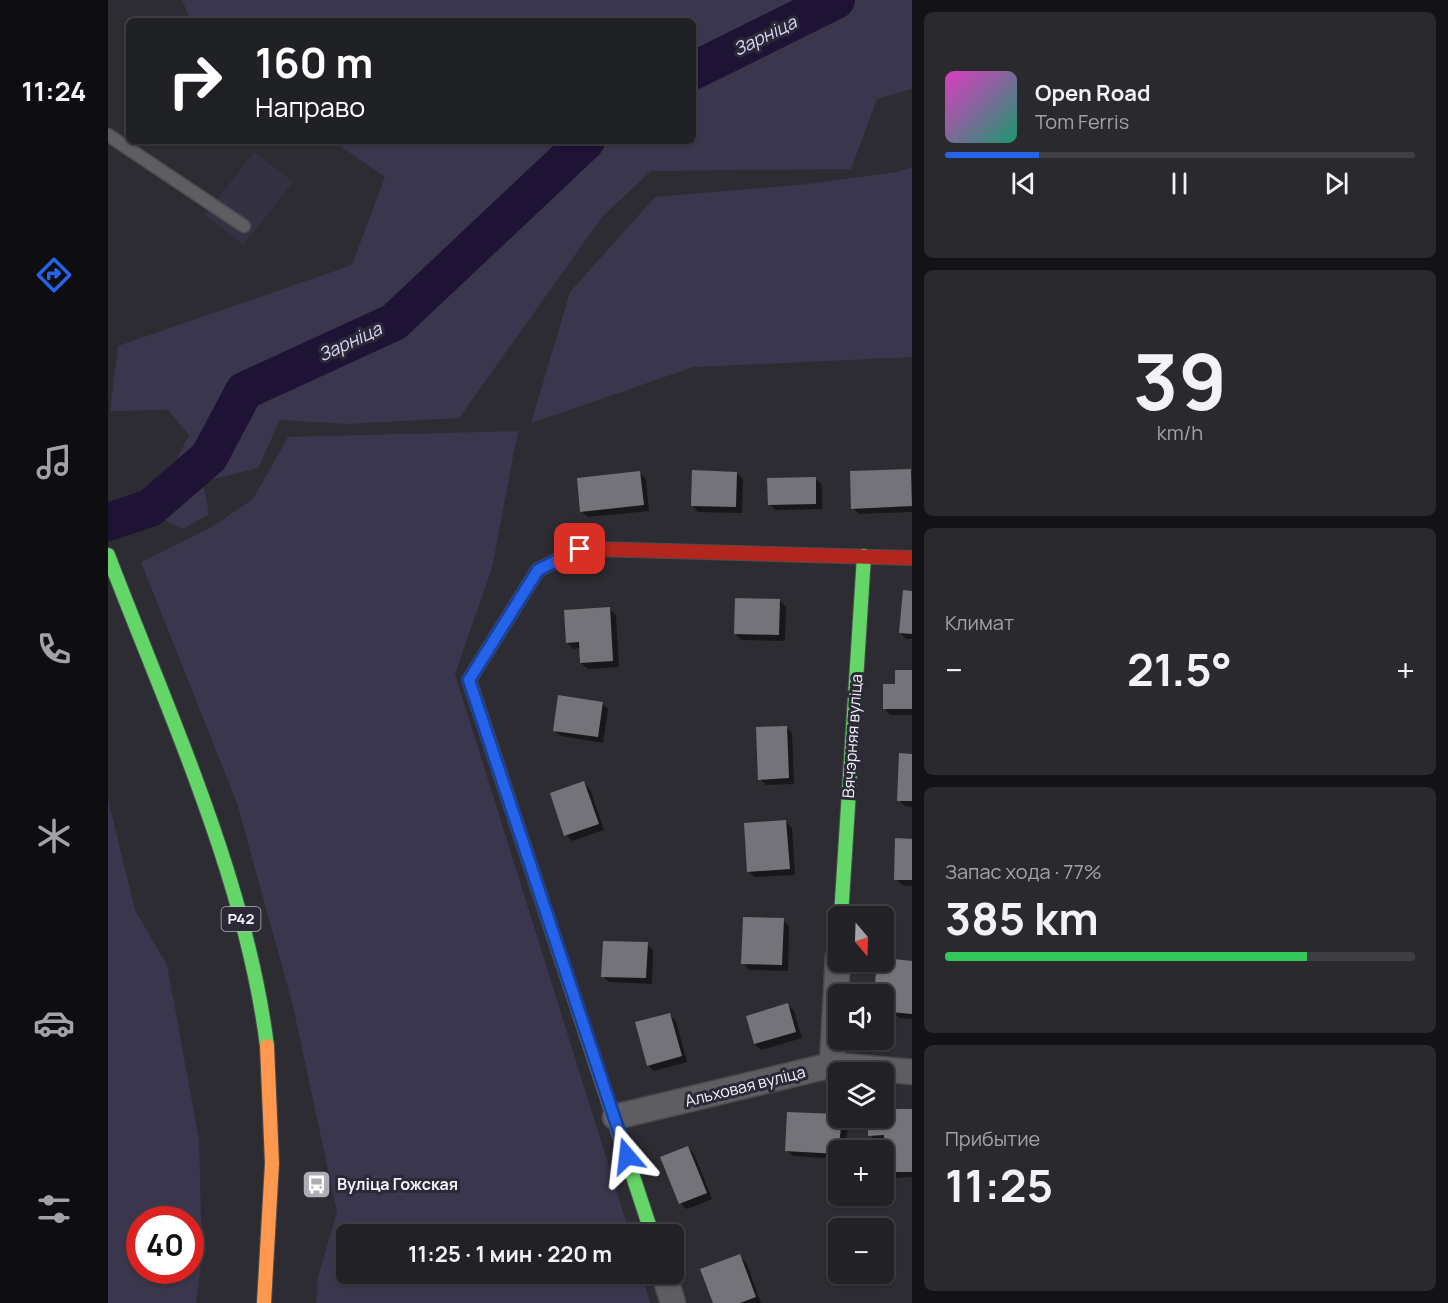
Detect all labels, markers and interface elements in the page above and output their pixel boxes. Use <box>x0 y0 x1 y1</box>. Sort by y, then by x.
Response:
water label: Зарніца <box>729 9 801 61</box>
text: 160 m <box>255 33 373 91</box>
icon: right <box>156 42 234 120</box>
text: 11:24 <box>22 72 86 109</box>
text: Open Road <box>1035 78 1150 108</box>
text: Направо <box>255 88 365 125</box>
text: Tom Ferris <box>1035 108 1129 135</box>
icon: previous <box>1007 167 1040 200</box>
icon: pause <box>1163 167 1196 200</box>
icon: next <box>1320 167 1353 200</box>
icon: directions <box>33 254 75 296</box>
water label: Зарніца <box>314 316 386 366</box>
text: 39 <box>1133 327 1227 433</box>
text: km/h <box>1157 419 1203 446</box>
icon: music <box>33 441 75 483</box>
pin <box>554 523 605 574</box>
icon: arrive <box>563 532 596 565</box>
text: Климат <box>945 609 1014 636</box>
icon: phone <box>33 628 75 670</box>
text: 21.5° <box>1127 638 1232 700</box>
text: − <box>945 647 963 692</box>
text: + <box>1396 647 1415 692</box>
street label: Вячэрняя вуліца <box>837 673 867 799</box>
icon: climate <box>33 815 75 857</box>
text: Запас хода · 77% <box>945 858 1102 885</box>
text: 385 km <box>945 887 1099 949</box>
north arrow <box>828 906 894 972</box>
map controls <box>828 906 894 1284</box>
road number: Р42 <box>222 907 260 931</box>
button: sound <box>828 984 894 1050</box>
icon: car <box>33 1002 75 1044</box>
street label: Альховая вуліца <box>682 1060 808 1112</box>
button: layers <box>828 1062 894 1128</box>
position arrow <box>595 1124 659 1188</box>
text: Прибытие <box>945 1125 1040 1152</box>
button: + <box>828 1140 894 1206</box>
text: 11:25 <box>945 1154 1053 1216</box>
bus stop icon: Вуліца Гожская <box>300 1168 332 1200</box>
place label: Вуліца Гожская <box>337 1173 458 1195</box>
icon: filters <box>33 1188 75 1230</box>
speed limit sign: 40 <box>126 1206 204 1284</box>
button: − <box>828 1218 894 1284</box>
text: 11:25 · 1 мин · 220 m <box>408 1239 612 1269</box>

